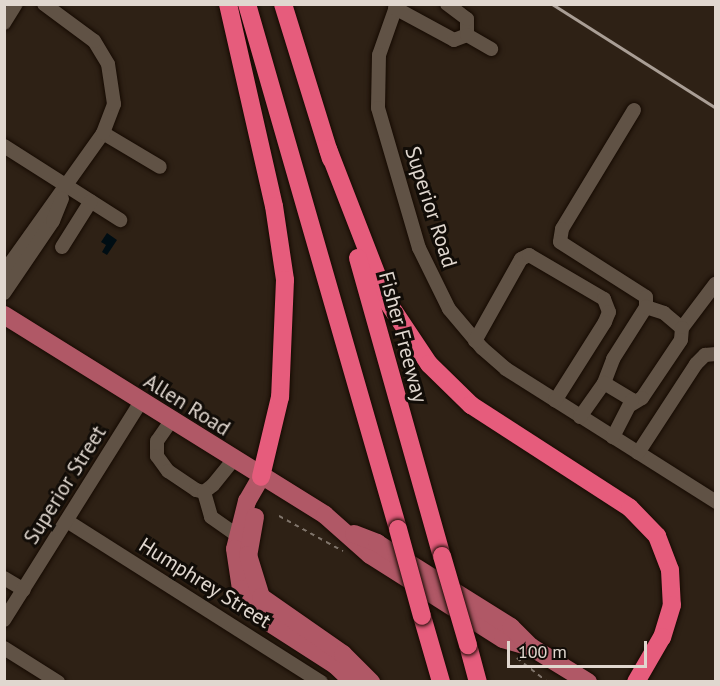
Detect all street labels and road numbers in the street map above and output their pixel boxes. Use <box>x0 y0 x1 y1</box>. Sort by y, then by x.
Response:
street label: Superior Road <box>400 143 462 271</box>
street label: Fisher Freeway <box>373 269 433 405</box>
street label: Allen Road <box>139 369 235 441</box>
street label: Superior Street <box>19 421 111 549</box>
street label: Humphrey Street <box>134 532 276 634</box>

